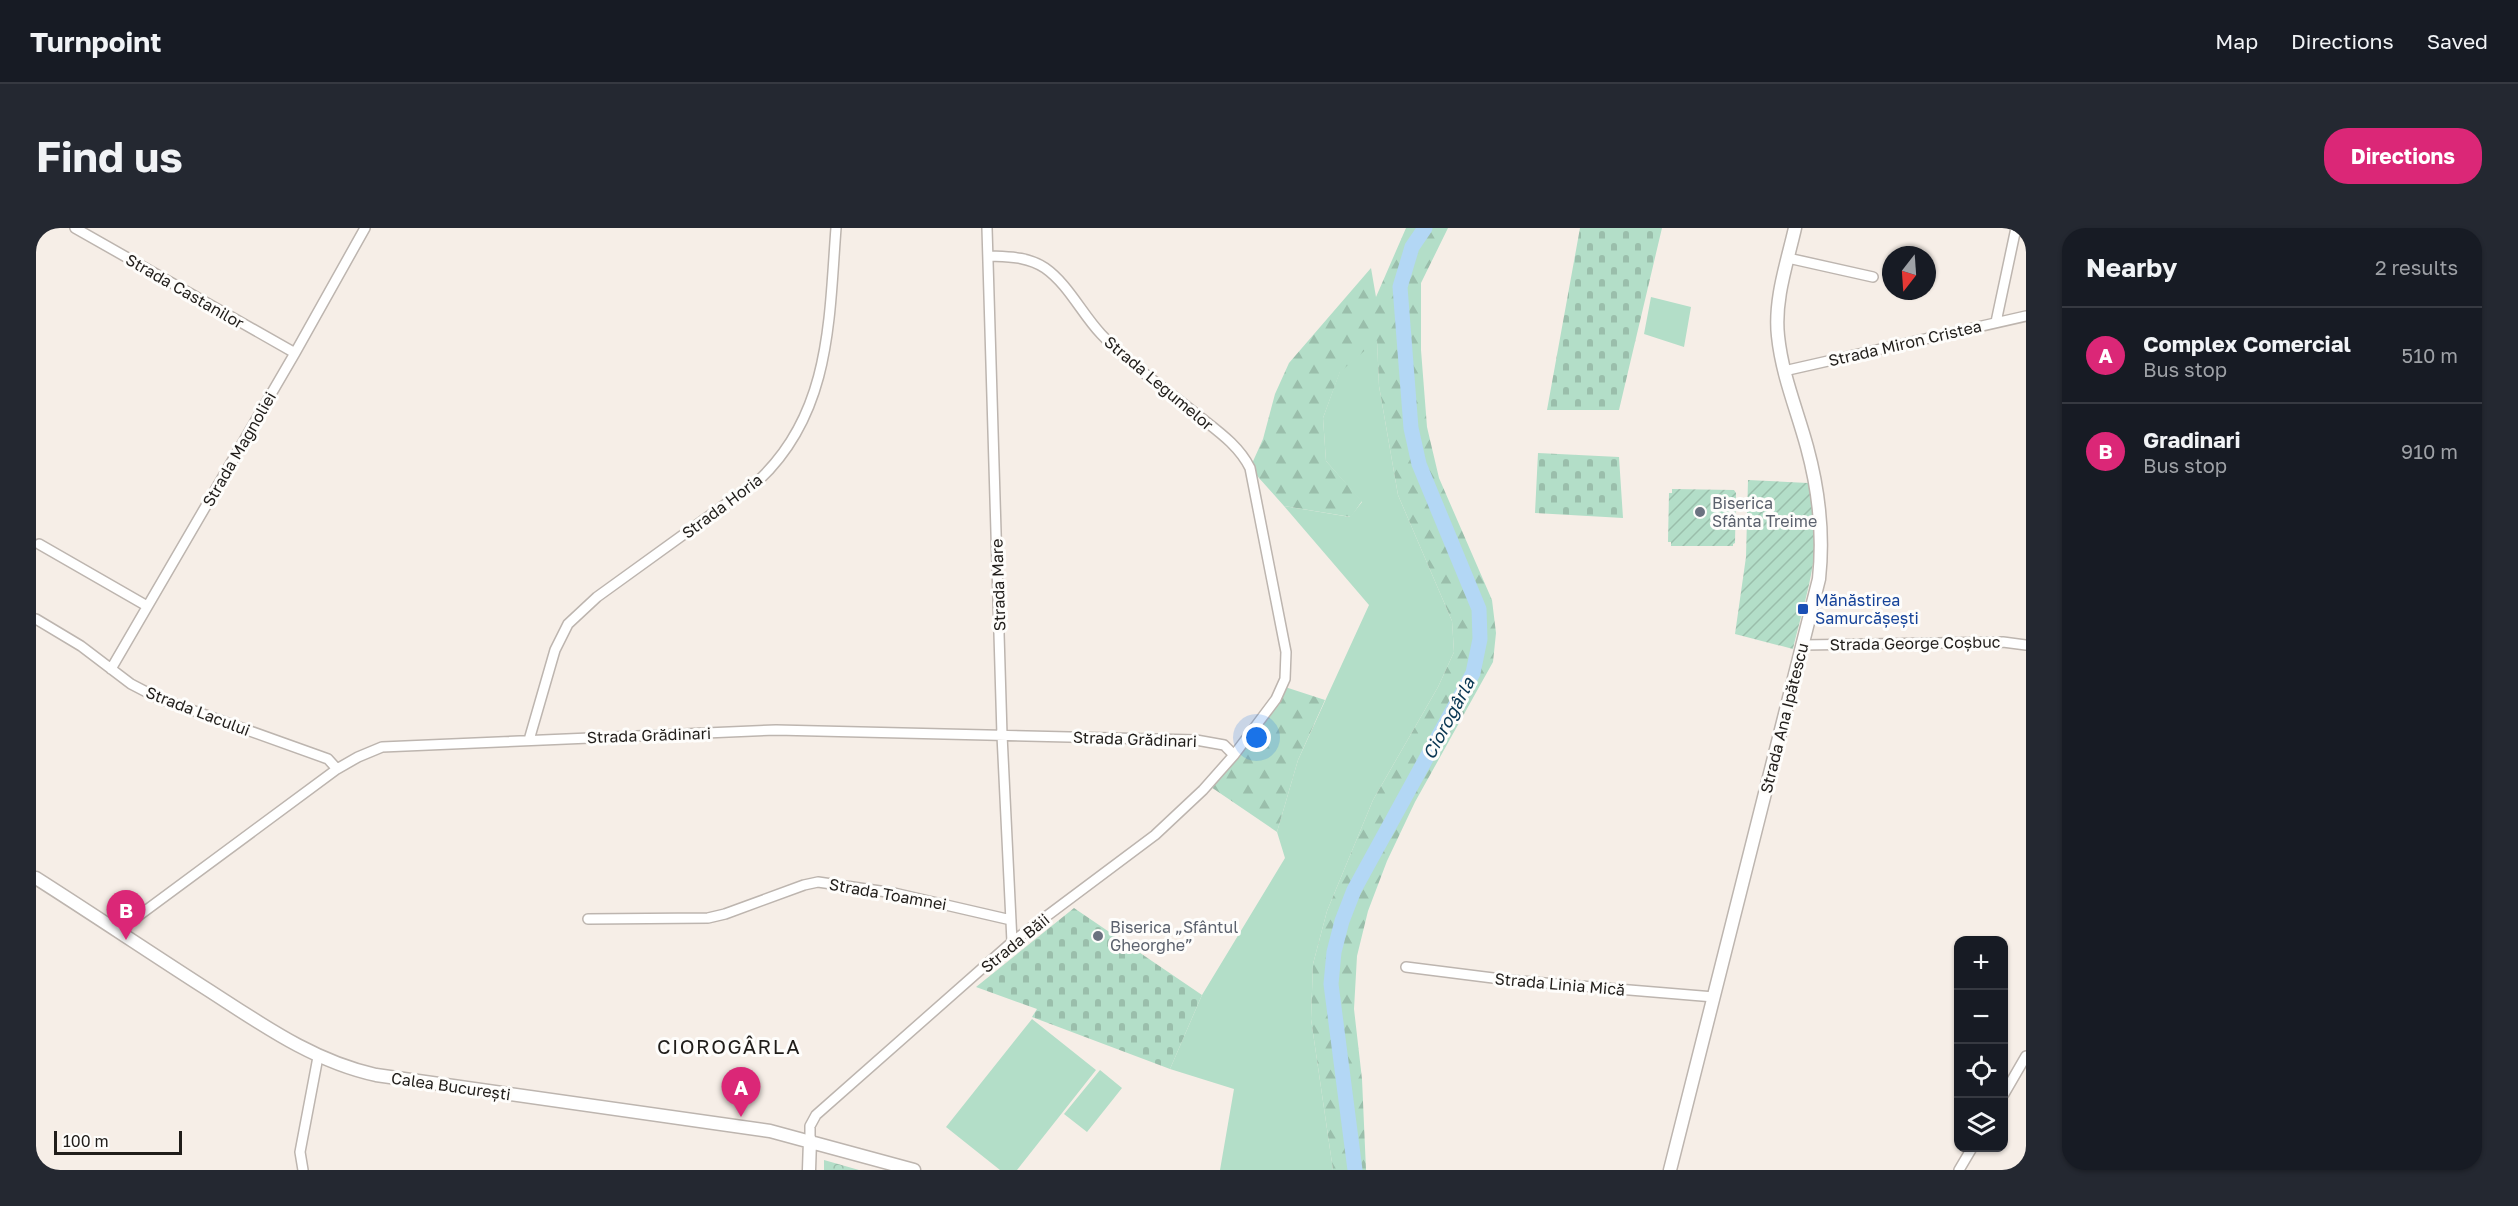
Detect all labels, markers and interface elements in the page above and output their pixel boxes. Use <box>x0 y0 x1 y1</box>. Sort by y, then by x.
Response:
text: Turnpoint <box>30 25 161 58</box>
text: Map <box>2215 28 2258 54</box>
text: Directions <box>2291 28 2394 54</box>
text: Saved <box>2427 28 2488 54</box>
button: Directions <box>2324 128 2482 184</box>
text: Find us <box>36 131 183 181</box>
north arrow <box>1882 246 1936 300</box>
street label: Strada Castanilor <box>122 249 248 333</box>
text: Nearby <box>2086 252 2177 283</box>
text: 2 results <box>2375 255 2458 279</box>
street label: Strada Miron Cristea <box>1827 316 1983 370</box>
text: Complex Comercial <box>2143 330 2351 357</box>
street label: Strada Legumelor <box>1100 332 1218 434</box>
text: A <box>2098 343 2113 367</box>
text: 510 m <box>2402 343 2458 367</box>
text: Bus stop <box>2143 357 2227 381</box>
street label: Strada Magnoliei <box>198 388 280 510</box>
text: Gradinari <box>2143 426 2240 453</box>
text: B <box>2098 439 2113 463</box>
text: 910 m <box>2401 439 2458 463</box>
text: Bus stop <box>2143 453 2227 477</box>
street label: Strada Horia <box>678 469 766 543</box>
place label: Biserica Sfânta Treime <box>1712 493 1817 531</box>
marker: Biserica Sfânta Treime <box>1693 505 1707 519</box>
street label: Strada Mare <box>986 538 1010 632</box>
place label: Mănăstirea Samurcășești <box>1815 590 1919 628</box>
marker: Mănăstirea Samurcășești <box>1796 602 1810 616</box>
street label: Strada George Coșbuc <box>1829 632 2001 654</box>
street label: Strada Ana Ipătescu <box>1756 641 1812 795</box>
water label: Ciorogârla <box>1417 673 1479 763</box>
street label: Strada Lacului <box>143 682 253 740</box>
street label: Strada Grădinari <box>587 723 711 747</box>
your location <box>1242 723 1271 752</box>
street label: Strada Grădinari <box>1073 727 1197 751</box>
street label: Strada Toamnei <box>828 874 948 914</box>
pin: B <box>106 890 146 940</box>
street label: Strada Băii <box>977 909 1053 977</box>
place label: Biserica „Sfântul Gheorghe” <box>1110 917 1238 955</box>
marker: Biserica „Sfântul Gheorghe” <box>1091 929 1105 943</box>
map controls <box>1954 936 2008 1152</box>
button: + <box>1954 936 2008 990</box>
street label: Strada Linia Mică <box>1494 968 1626 1000</box>
button: − <box>1954 990 2008 1044</box>
district label: CIOROGÂRLA <box>657 1034 801 1058</box>
button: locate <box>1954 1044 2008 1098</box>
street label: Calea București <box>390 1068 512 1104</box>
pin: A <box>722 1068 760 1117</box>
button: layers <box>1954 1098 2008 1152</box>
scale bar <box>54 1128 182 1156</box>
text: 100 m <box>63 1131 109 1151</box>

